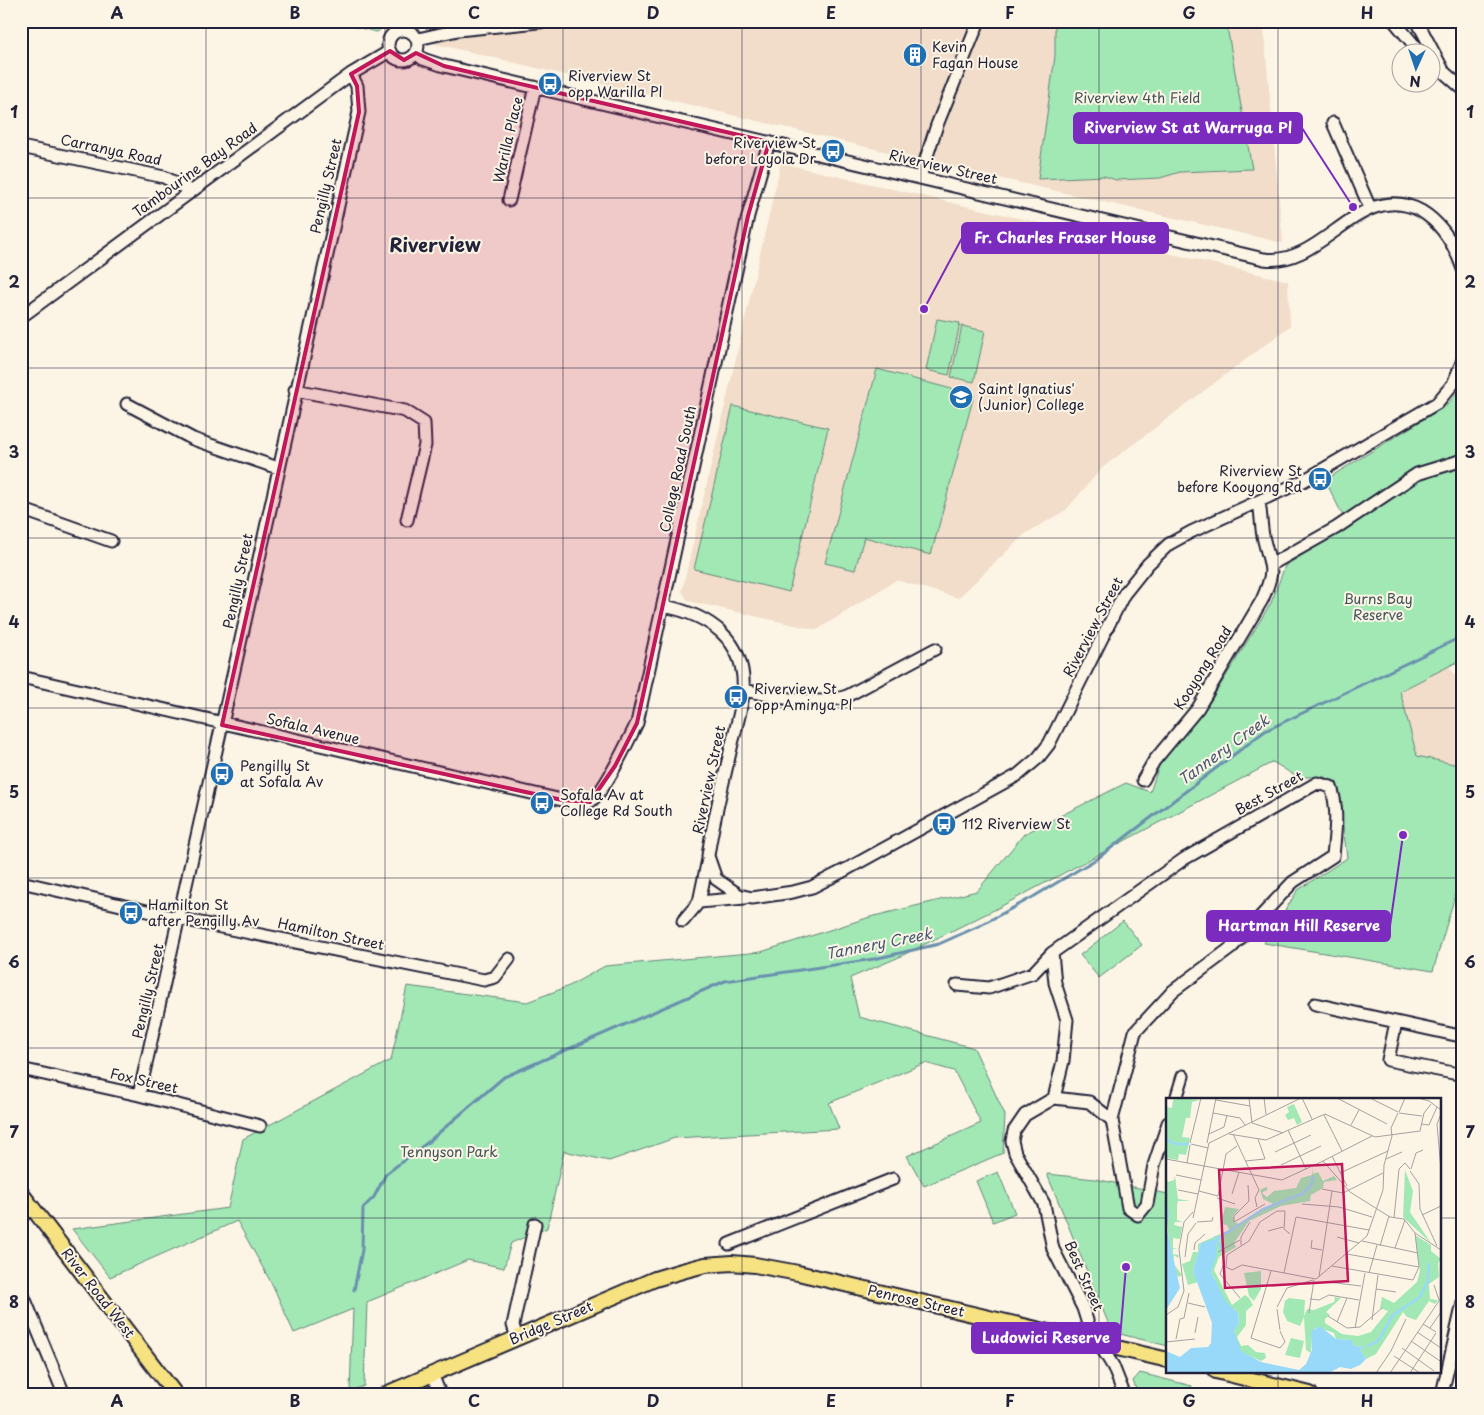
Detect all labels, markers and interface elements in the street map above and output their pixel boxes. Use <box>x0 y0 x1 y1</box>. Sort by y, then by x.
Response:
text: A <box>111 0 124 24</box>
text: B <box>290 0 301 24</box>
text: C <box>468 0 480 24</box>
text: D <box>647 0 659 24</box>
text: E <box>826 0 836 24</box>
text: F <box>1005 0 1015 24</box>
text: G <box>1182 0 1196 24</box>
text: H <box>1361 0 1373 24</box>
place label: Kevin Fagan House <box>932 36 1019 73</box>
building icon: Kevin Fagan House <box>902 42 928 68</box>
north arrow <box>1392 42 1442 92</box>
place label: Riverview St opp Warilla Pl <box>568 65 662 102</box>
bus stop icon: Riverview St opp Warilla Pl <box>537 71 563 97</box>
text: N <box>1409 71 1421 92</box>
park label: Riverview 4th Field <box>1074 87 1200 108</box>
street label: Warilla Place <box>487 95 528 185</box>
text: 1 <box>10 99 18 123</box>
text: 1 <box>1466 99 1474 123</box>
callout: Riverview St at Warruga Pl <box>1074 113 1302 143</box>
text: Riverview St at Warruga Pl <box>1084 115 1292 138</box>
street label: Tambourine Bay Road <box>128 117 261 222</box>
street label: Carranya Road <box>59 129 164 170</box>
place label: Riverview St before Loyola Dr <box>705 132 816 169</box>
street label: Pengilly Street <box>304 136 347 236</box>
bus stop icon: Riverview St before Loyola Dr <box>820 138 846 164</box>
street label: Riverview Street <box>887 144 1000 189</box>
callout: Fr. Charles Fraser House <box>962 223 1168 253</box>
text: Fr. Charles Fraser House <box>974 225 1156 248</box>
district label: Riverview <box>389 230 481 258</box>
text: 2 <box>8 269 20 293</box>
text: 2 <box>1464 269 1476 293</box>
place label: Saint Ignatius' (Junior) College <box>978 378 1085 415</box>
school or university icon: Saint Ignatius' (Junior) College <box>948 384 974 410</box>
street label: College Road South <box>654 404 701 534</box>
text: 3 <box>9 439 19 463</box>
text: 3 <box>1465 439 1475 463</box>
place label: Riverview St before Kooyong Rd <box>1177 460 1302 497</box>
bus stop icon: Riverview St before Kooyong Rd <box>1307 466 1333 492</box>
street label: Pengilly Street <box>217 531 258 631</box>
street label: Riverview Street <box>1057 573 1128 680</box>
park label: Burns Bay Reserve <box>1343 588 1413 625</box>
text: 4 <box>9 609 20 633</box>
text: 4 <box>1465 609 1476 633</box>
street label: Kooyong Road <box>1168 622 1237 714</box>
place label: Riverview St opp Aminya Pl <box>754 678 852 715</box>
bus stop icon: Riverview St opp Aminya Pl <box>723 684 749 710</box>
water label: Tannery Creek <box>1173 707 1274 790</box>
street label: Sofala Avenue <box>264 708 362 750</box>
street label: Riverview Street <box>687 723 730 836</box>
place label: Pengilly St at Sofala Av <box>240 755 323 792</box>
bus stop icon: Pengilly St at Sofala Av <box>209 761 235 787</box>
street label: Best Street <box>1231 765 1307 820</box>
text: 5 <box>9 779 19 803</box>
text: 5 <box>1465 779 1475 803</box>
place label: Sofala Av at College Rd South <box>560 784 673 821</box>
bus stop icon: Sofala Av at College Rd South <box>529 790 555 816</box>
bus stop icon: 112 Riverview St <box>931 811 957 837</box>
place label: 112 Riverview St <box>962 813 1071 834</box>
place label: Hamilton St after Pengilly Av <box>148 894 260 931</box>
bus stop icon: Hamilton St after Pengilly Av <box>118 900 144 926</box>
callout: Hartman Hill Reserve <box>1207 911 1390 941</box>
street label: Hamilton Street <box>276 912 386 955</box>
text: Hartman Hill Reserve <box>1218 913 1380 936</box>
water label: Tannery Creek <box>823 921 935 964</box>
street label: Pengilly Street <box>126 941 169 1041</box>
text: 6 <box>8 949 20 973</box>
text: 6 <box>1464 949 1476 973</box>
street label: Fox Street <box>108 1062 180 1099</box>
inset map <box>1166 1098 1442 1372</box>
text: 7 <box>9 1119 19 1143</box>
text: 7 <box>1465 1119 1475 1143</box>
park label: Tennyson Park <box>400 1141 498 1162</box>
street label: Best Street <box>1060 1237 1109 1315</box>
street label: River Road West <box>57 1243 140 1342</box>
street label: Penrose Street <box>866 1279 967 1322</box>
text: 8 <box>9 1289 19 1313</box>
text: 8 <box>1465 1289 1475 1313</box>
street label: Bridge Street <box>506 1295 596 1350</box>
callout: Ludowici Reserve <box>972 1323 1120 1353</box>
text: Ludowici Reserve <box>982 1325 1110 1348</box>
text: A <box>111 1388 124 1412</box>
text: B <box>290 1388 301 1412</box>
text: C <box>468 1388 480 1412</box>
text: D <box>647 1388 659 1412</box>
text: E <box>826 1388 836 1412</box>
text: F <box>1005 1388 1015 1412</box>
text: G <box>1182 1388 1196 1412</box>
text: H <box>1361 1388 1373 1412</box>

